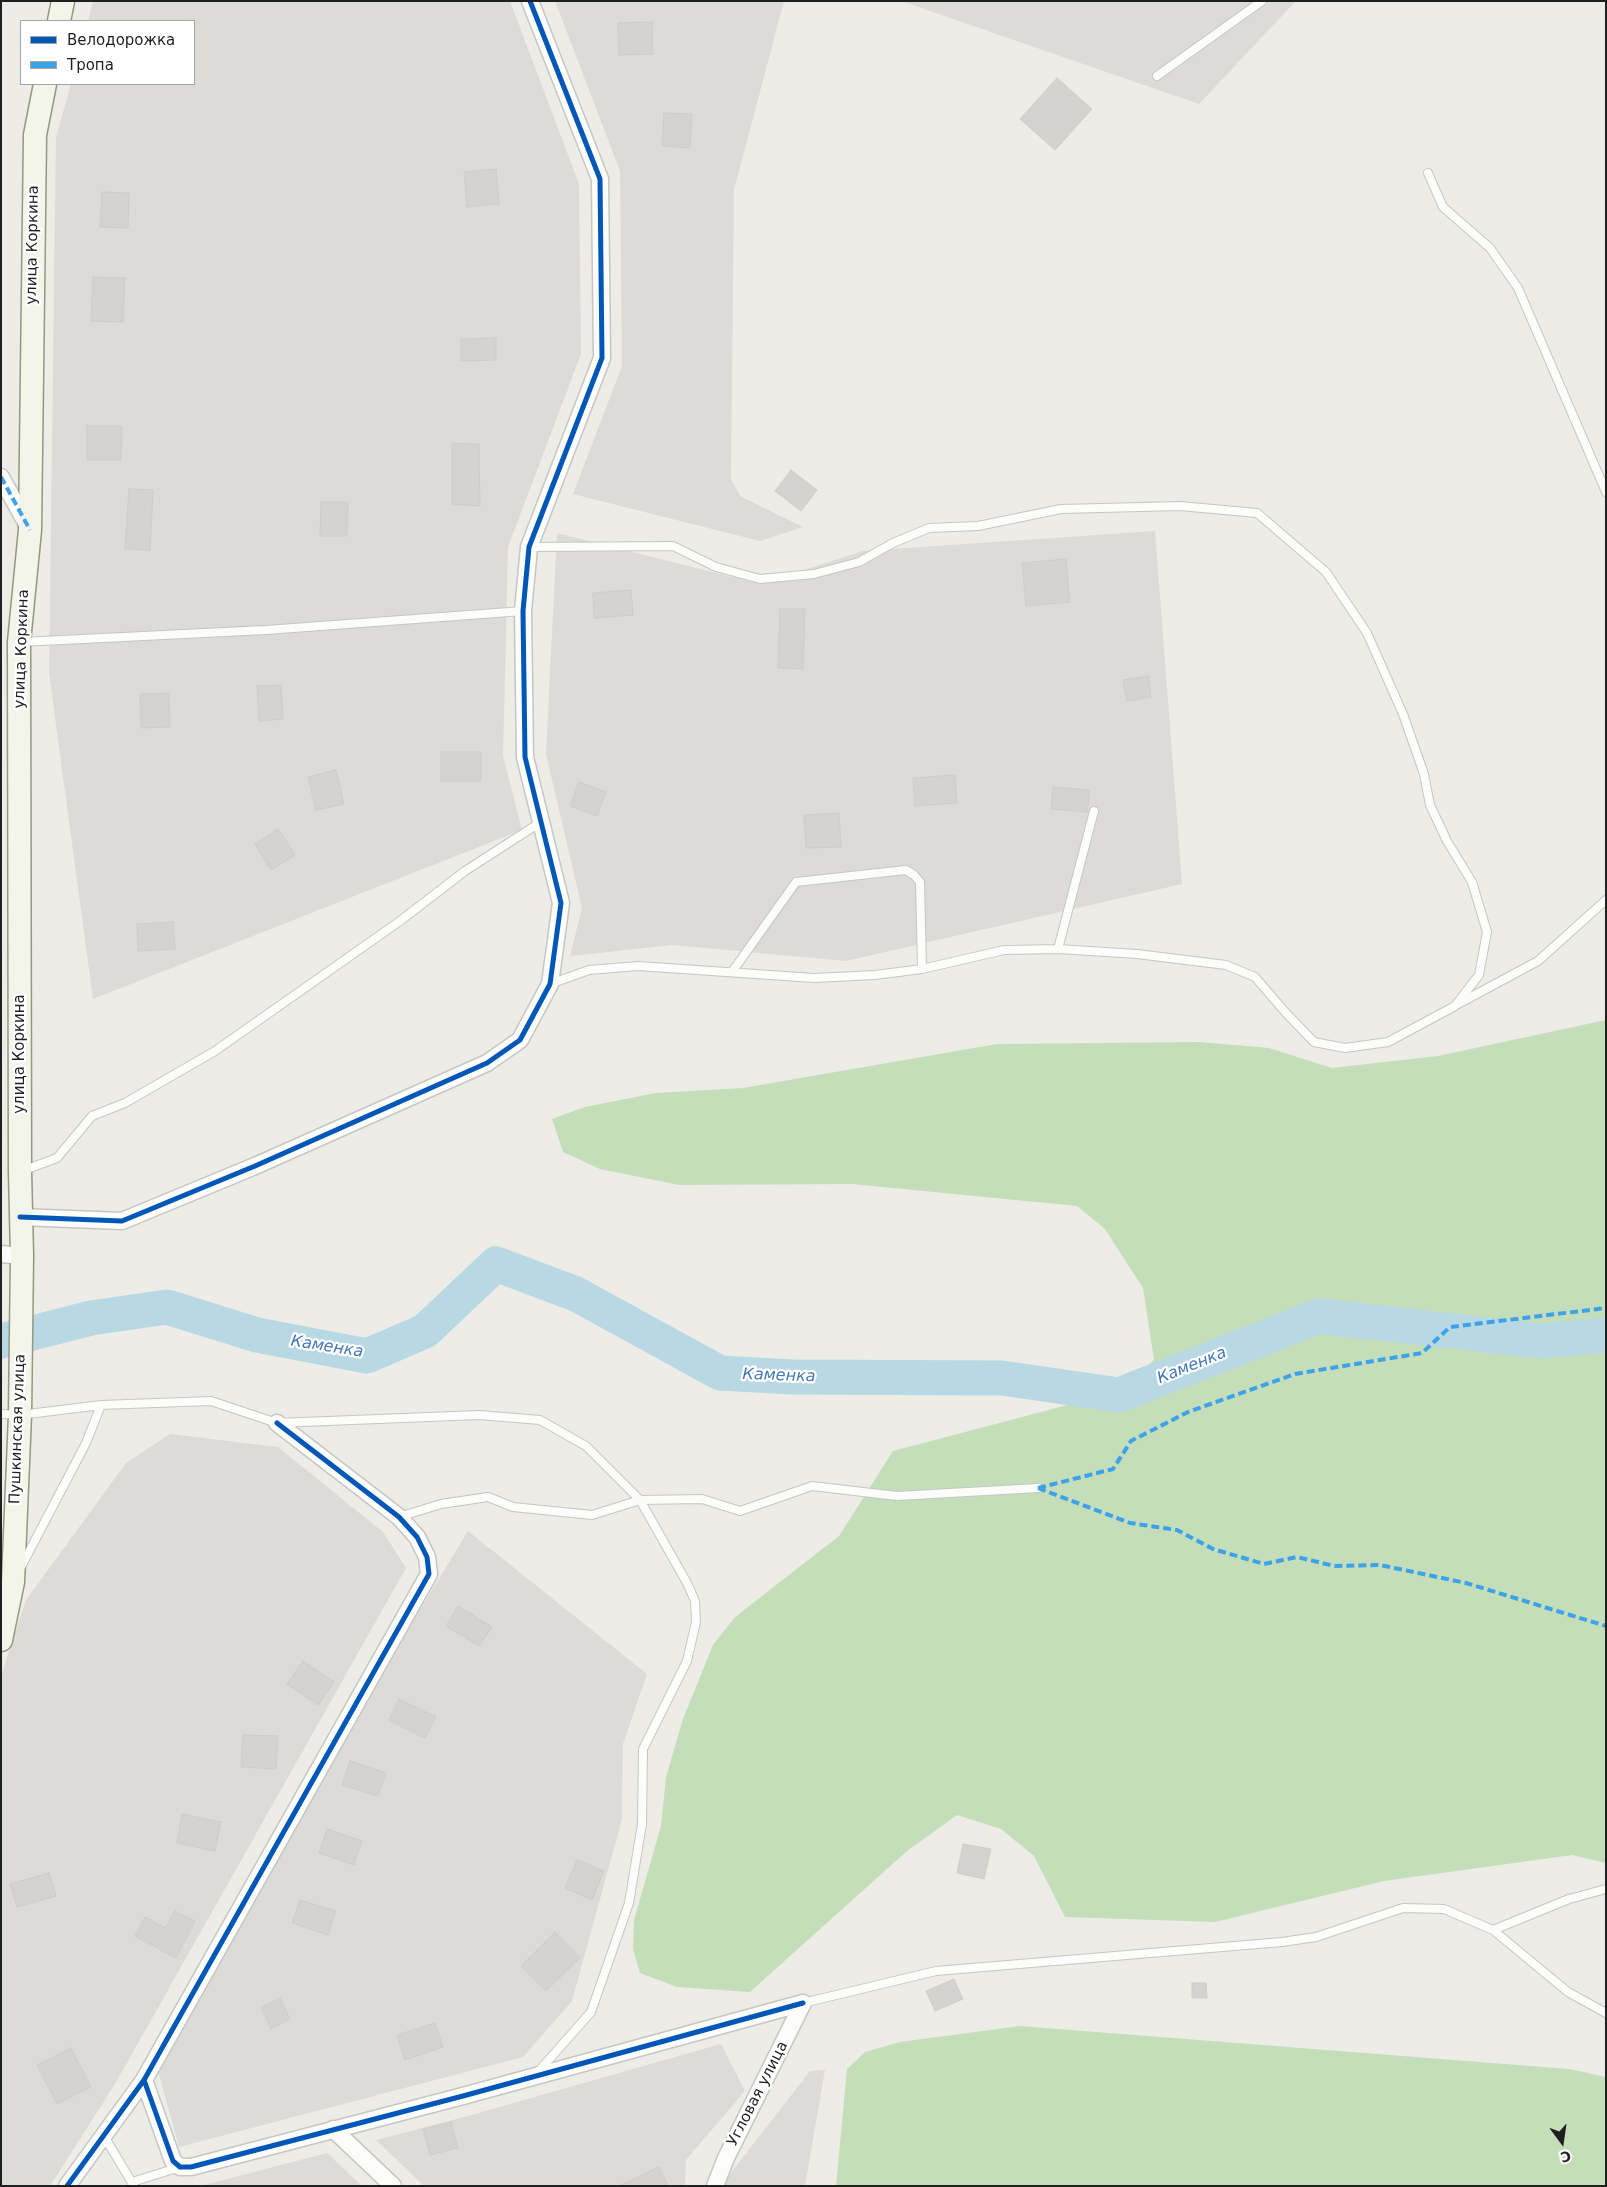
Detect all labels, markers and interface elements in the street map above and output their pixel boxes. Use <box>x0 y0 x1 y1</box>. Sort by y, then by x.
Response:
legend <box>20 20 195 85</box>
text: Велодорожка <box>67 31 175 49</box>
text: Тропа <box>67 56 114 74</box>
street label: улица Коркина <box>23 185 43 305</box>
street label: улица Коркина <box>11 589 33 709</box>
street label: улица Коркина <box>11 994 29 1114</box>
water label: Каменка <box>289 1332 365 1362</box>
water label: Каменка <box>1155 1343 1229 1389</box>
street label: Пушкинская улица <box>6 1354 30 1504</box>
water label: Каменка <box>742 1365 816 1387</box>
street label: Угловая улица <box>724 2039 792 2149</box>
north arrow <box>1537 2117 1587 2167</box>
text: С <box>1559 2148 1573 2166</box>

